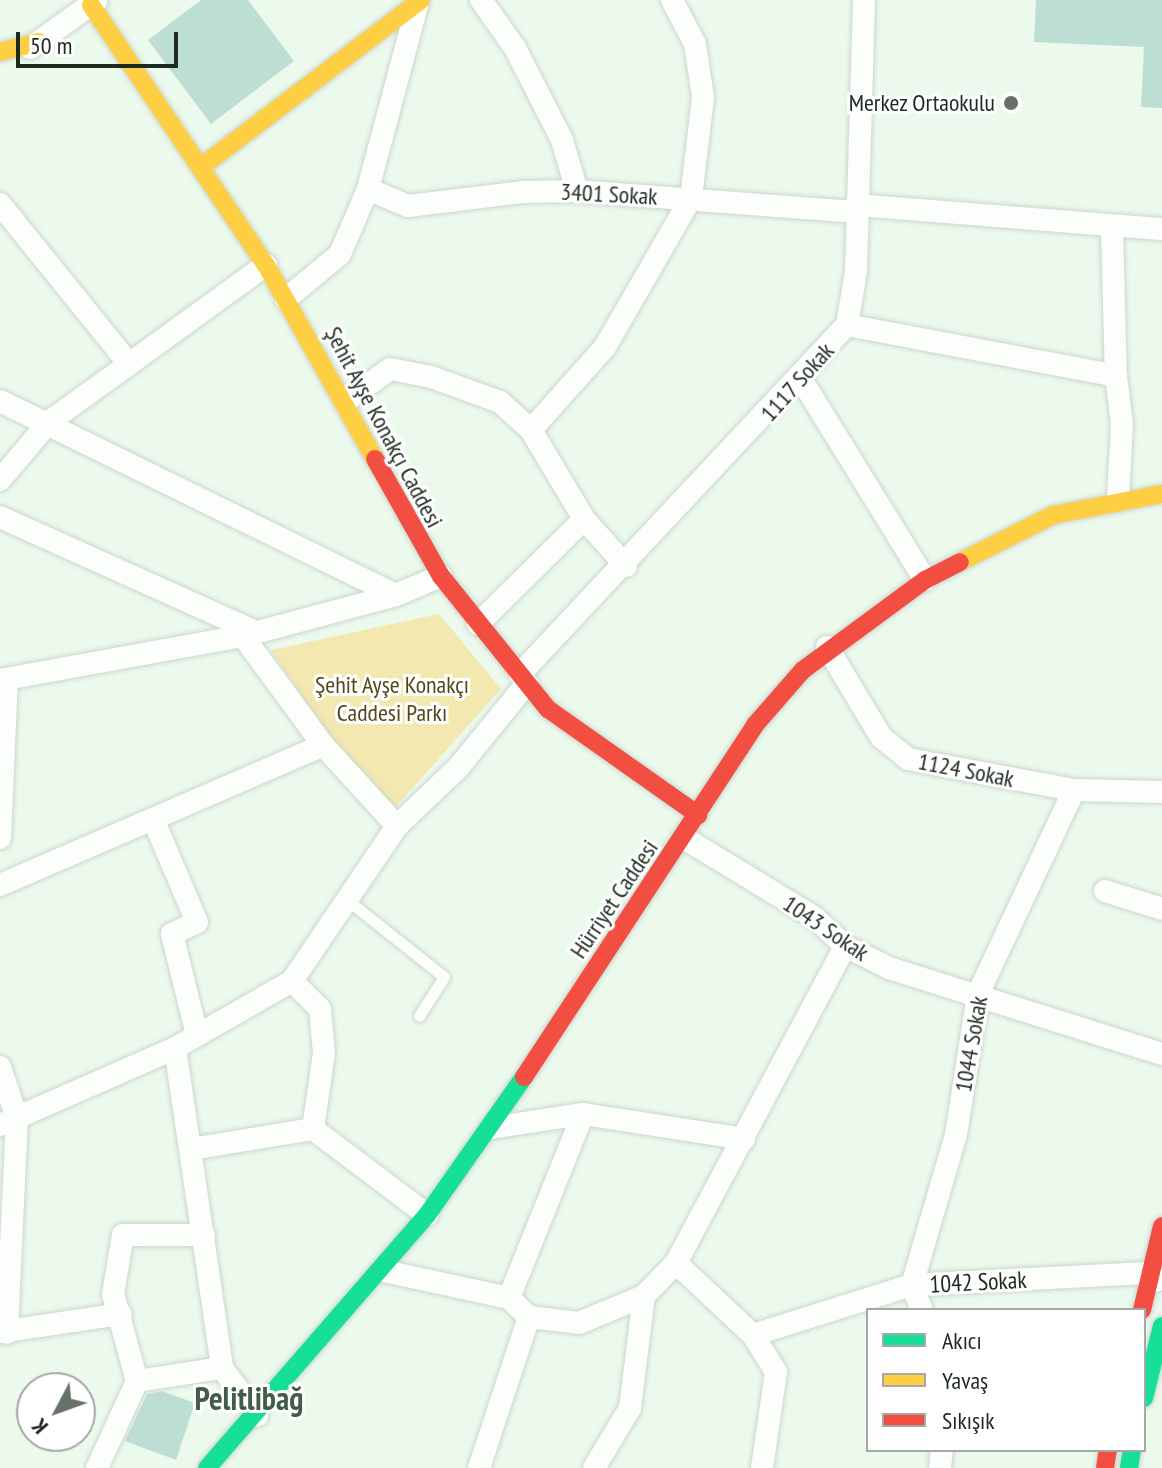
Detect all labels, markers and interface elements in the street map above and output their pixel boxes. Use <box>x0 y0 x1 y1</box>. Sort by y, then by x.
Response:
scale bar <box>20 16 182 66</box>
text: 50 m <box>30 30 72 61</box>
place label: Merkez Ortaokulu <box>848 89 995 117</box>
marker: Merkez Ortaokulu <box>1002 94 1020 112</box>
street label: 3401 Sokak <box>560 177 658 211</box>
street label: Şehit Ayşe Konakçı Caddesi <box>319 321 449 533</box>
street label: 1117 Sokak <box>754 336 840 428</box>
park label: Şehit Ayşe Konakçı Caddesi Parkı <box>315 671 469 727</box>
street label: 1124 Sokak <box>916 747 1016 793</box>
street label: Hürriyet Caddesi <box>564 834 664 964</box>
street label: 1043 Sokak <box>778 889 874 967</box>
street label: 1044 Sokak <box>948 994 994 1094</box>
street label: 1042 Sokak <box>929 1265 1027 1299</box>
legend <box>866 1308 1146 1452</box>
text: Akıcı <box>942 1325 982 1356</box>
text: Yavaş <box>942 1365 988 1396</box>
north arrow <box>16 1372 96 1452</box>
district label: Pelitlibağ <box>195 1379 303 1417</box>
text: Sıkışık <box>942 1405 995 1436</box>
text: K <box>25 1413 54 1440</box>

